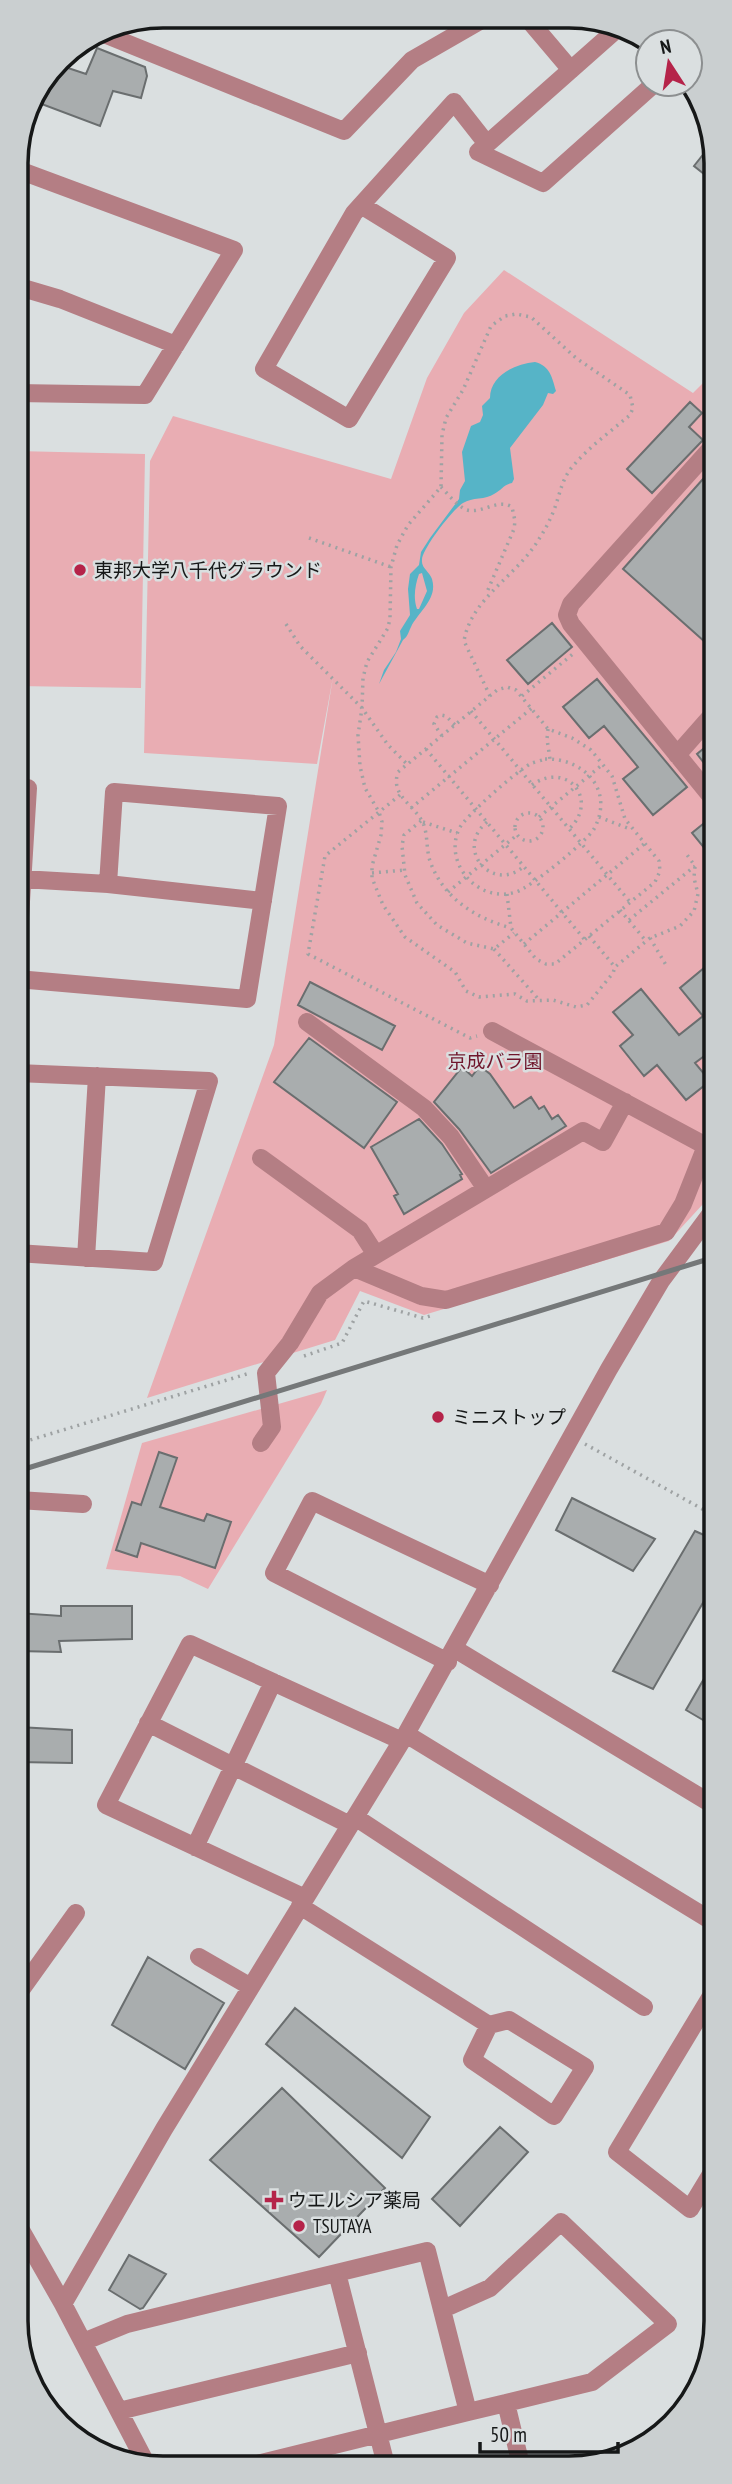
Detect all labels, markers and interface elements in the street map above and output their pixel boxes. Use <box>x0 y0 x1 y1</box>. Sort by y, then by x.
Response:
north arrow <box>634 28 704 98</box>
text: N <box>658 34 673 59</box>
place label: 東邦大学八千代グラウンド <box>94 558 322 582</box>
marker: 東邦大学八千代グラウンド <box>72 562 88 578</box>
park label: 京成バラ園 <box>447 1049 543 1073</box>
place label: ミニストップ <box>452 1405 566 1429</box>
marker: ミニストップ <box>430 1409 446 1425</box>
place label: ウエルシア薬局 <box>288 2188 421 2212</box>
marker: ウエルシア薬局 <box>266 2192 282 2208</box>
place label: TSUTAYA <box>313 2214 371 2238</box>
marker: TSUTAYA <box>291 2218 307 2234</box>
scale bar <box>480 2410 618 2454</box>
text: 50 m <box>490 2421 527 2448</box>

